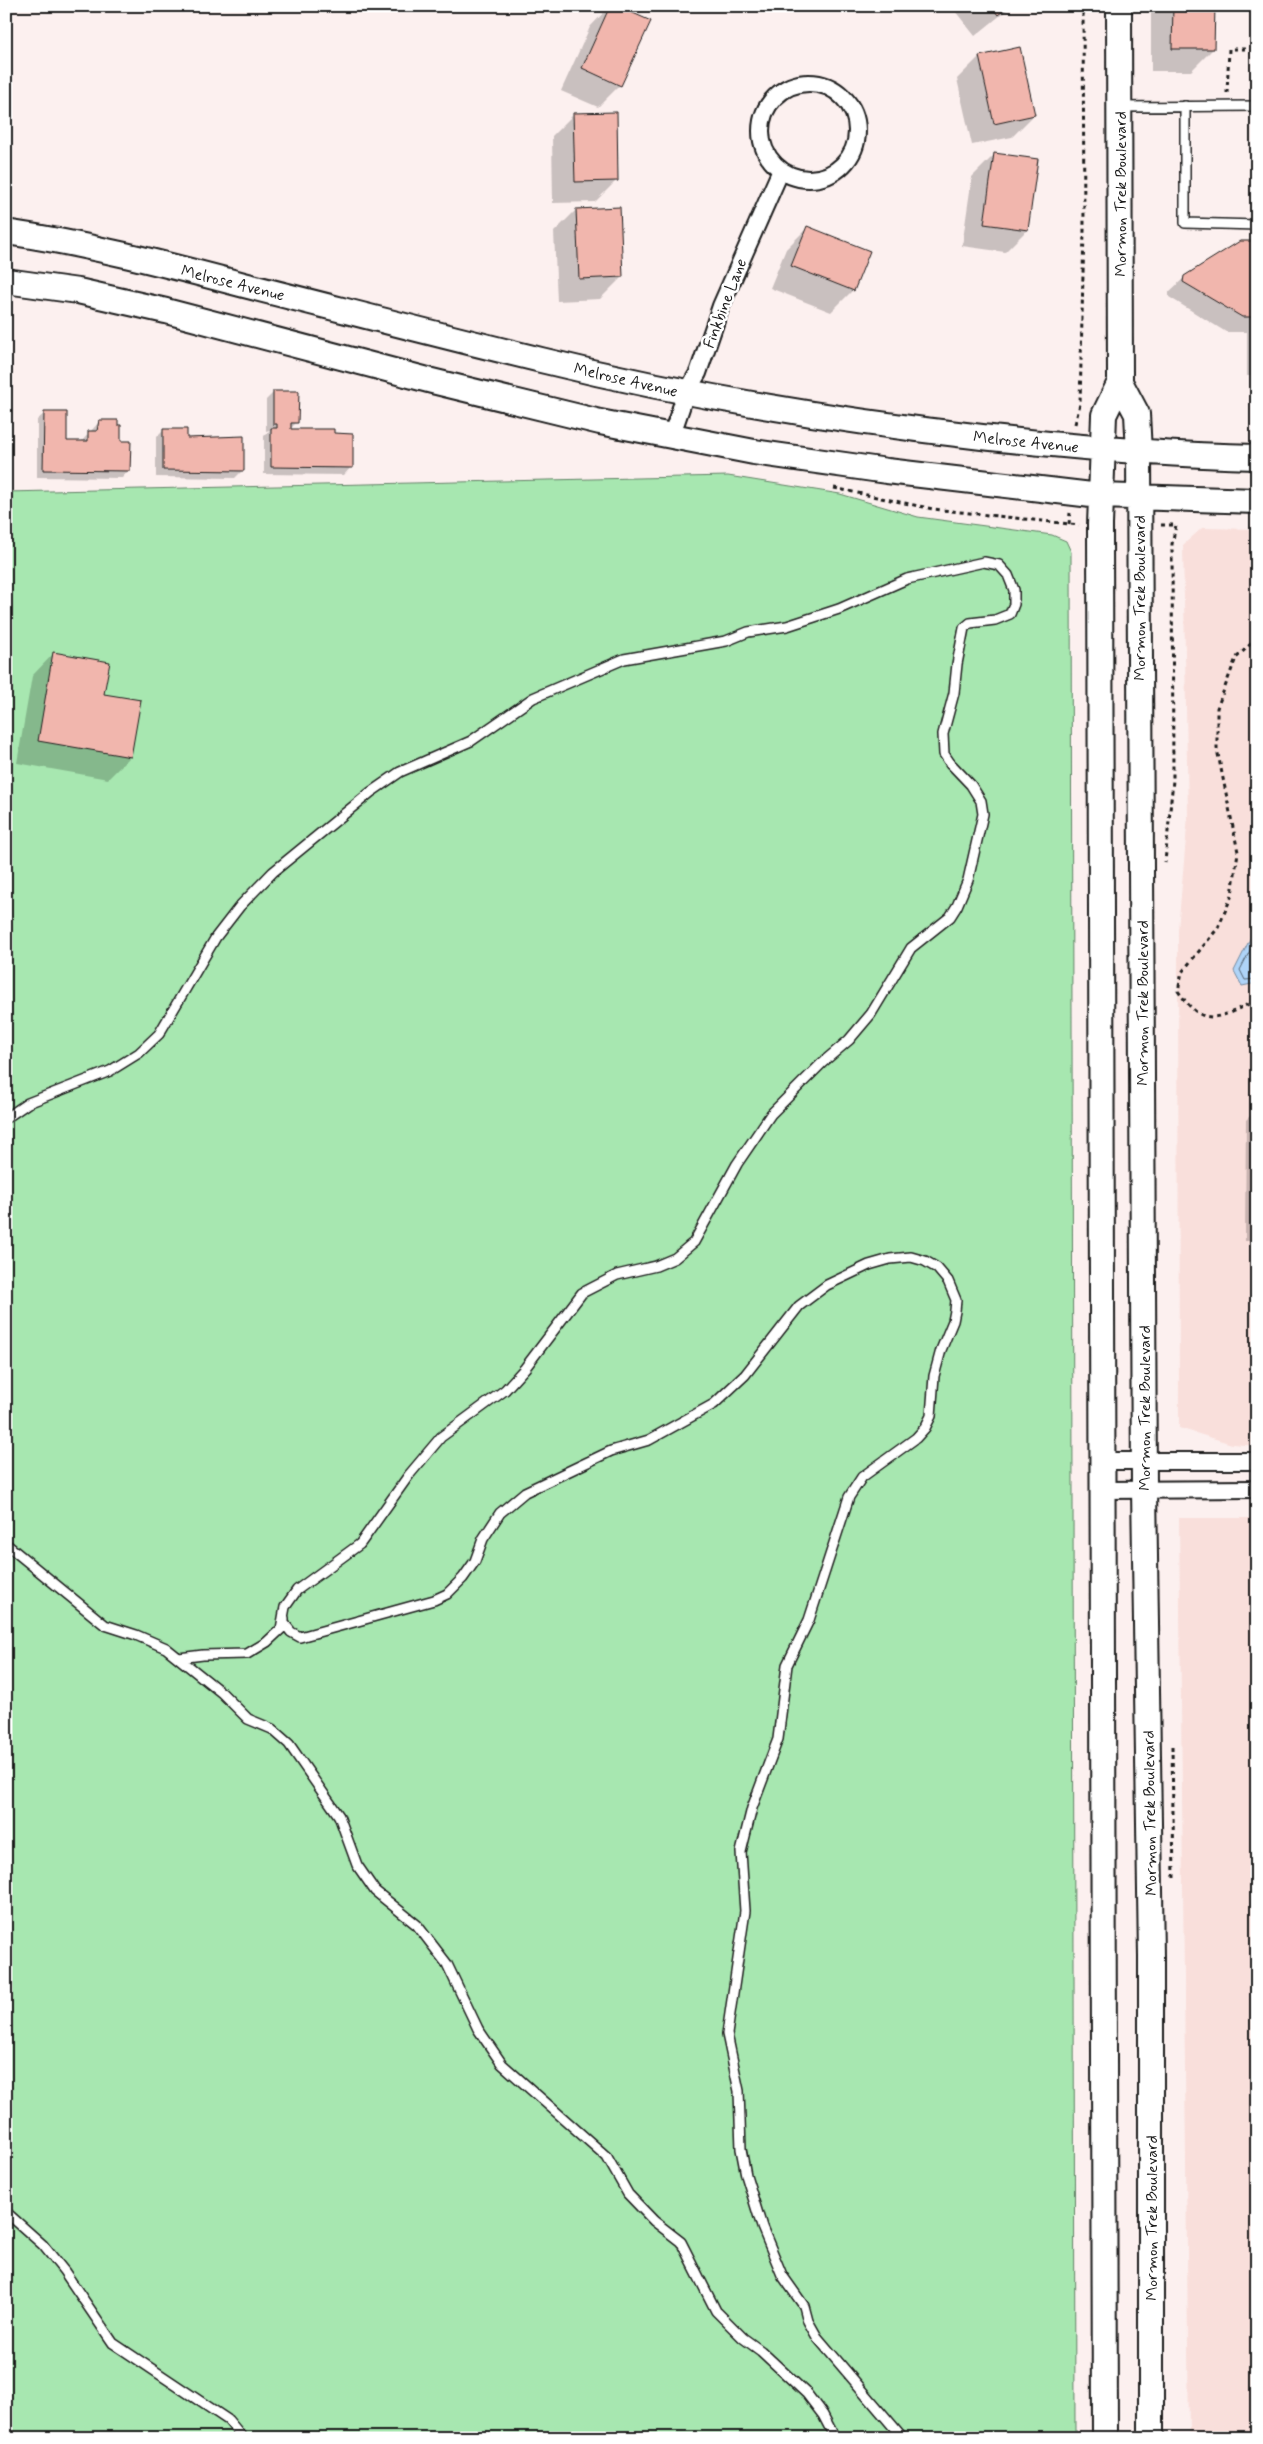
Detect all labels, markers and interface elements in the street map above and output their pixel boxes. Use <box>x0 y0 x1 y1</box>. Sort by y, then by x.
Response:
street label: Mormon Trek Boulevard <box>1111 111 1132 277</box>
street label: Finkbine Lane <box>699 256 752 351</box>
street label: Melrose Avenue <box>179 260 287 306</box>
street label: Melrose Avenue <box>572 358 680 403</box>
street label: Melrose Avenue <box>972 427 1080 458</box>
street label: Mormon Trek Boulevard <box>1130 515 1151 681</box>
street label: Mormon Trek Boulevard <box>1133 920 1154 1086</box>
street label: Mormon Trek Boulevard <box>1135 1325 1156 1491</box>
street label: Mormon Trek Boulevard <box>1139 1730 1162 1896</box>
street label: Mormon Trek Boulevard <box>1142 2135 1163 2301</box>

